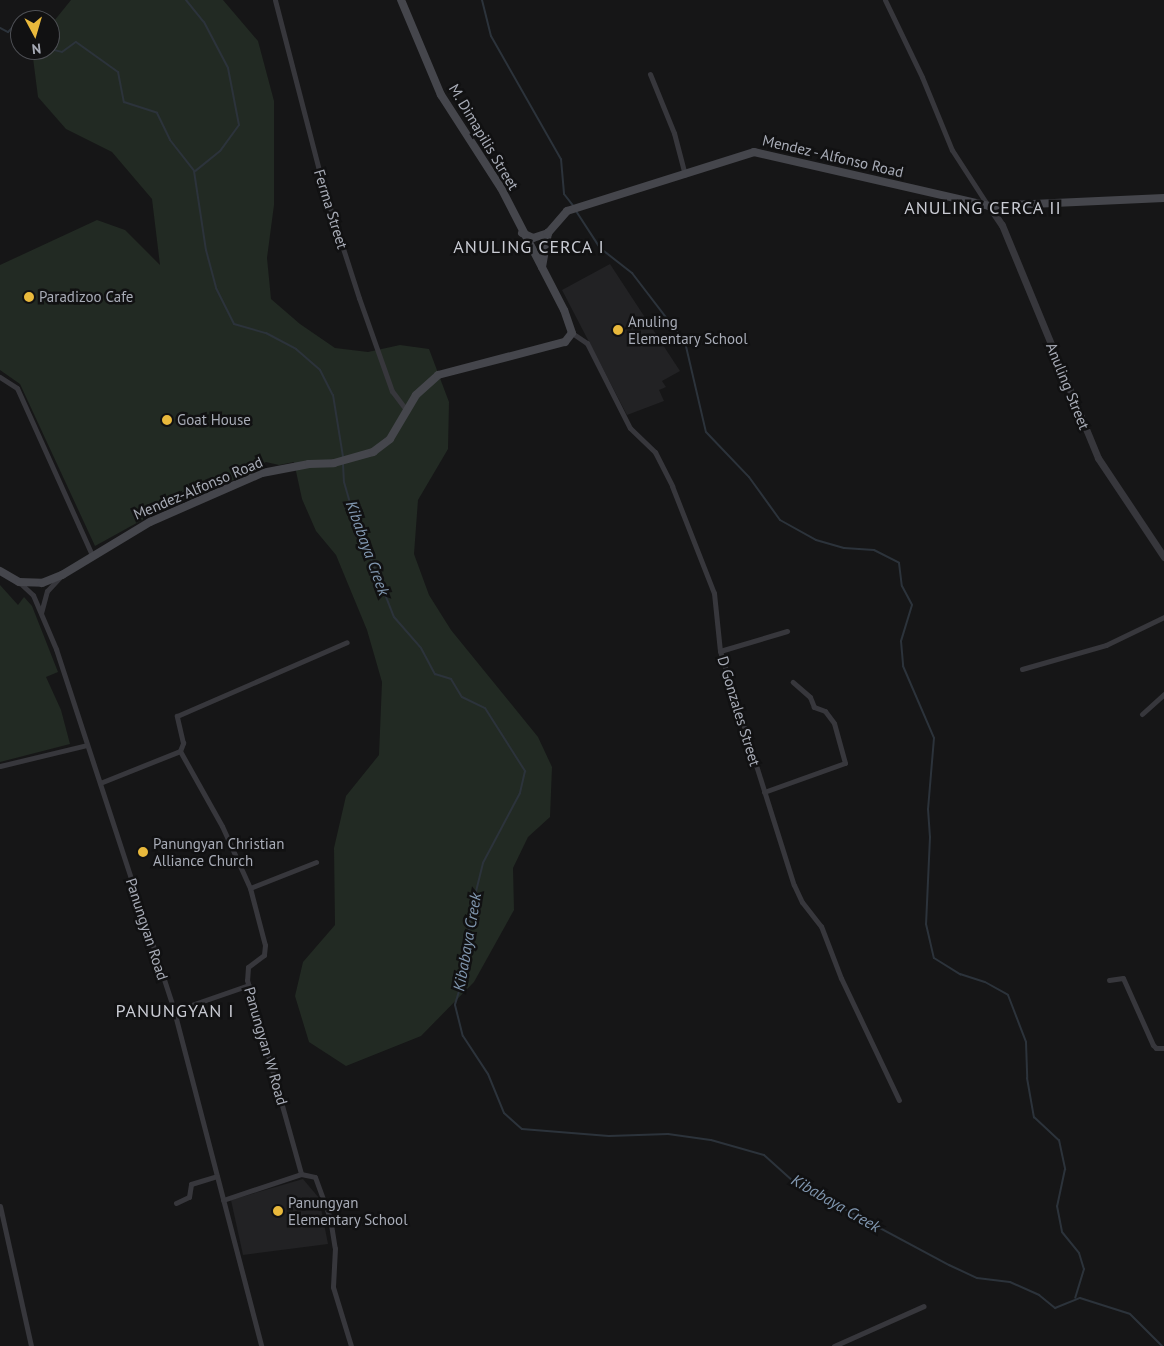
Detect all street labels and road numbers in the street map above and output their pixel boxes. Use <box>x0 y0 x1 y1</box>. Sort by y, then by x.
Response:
street label: M. Dimapilis Street <box>445 80 523 194</box>
street label: Mendez - Alfonso Road <box>759 131 907 181</box>
street label: Ferma Street <box>310 167 352 251</box>
street label: Anuling Street <box>1042 340 1094 432</box>
street label: Mendez-Alfonso Road <box>131 453 265 523</box>
street label: D Gonzales Street <box>714 654 764 768</box>
street label: Panungyan Road <box>122 876 172 982</box>
street label: Panungyan W Road <box>240 985 292 1107</box>

